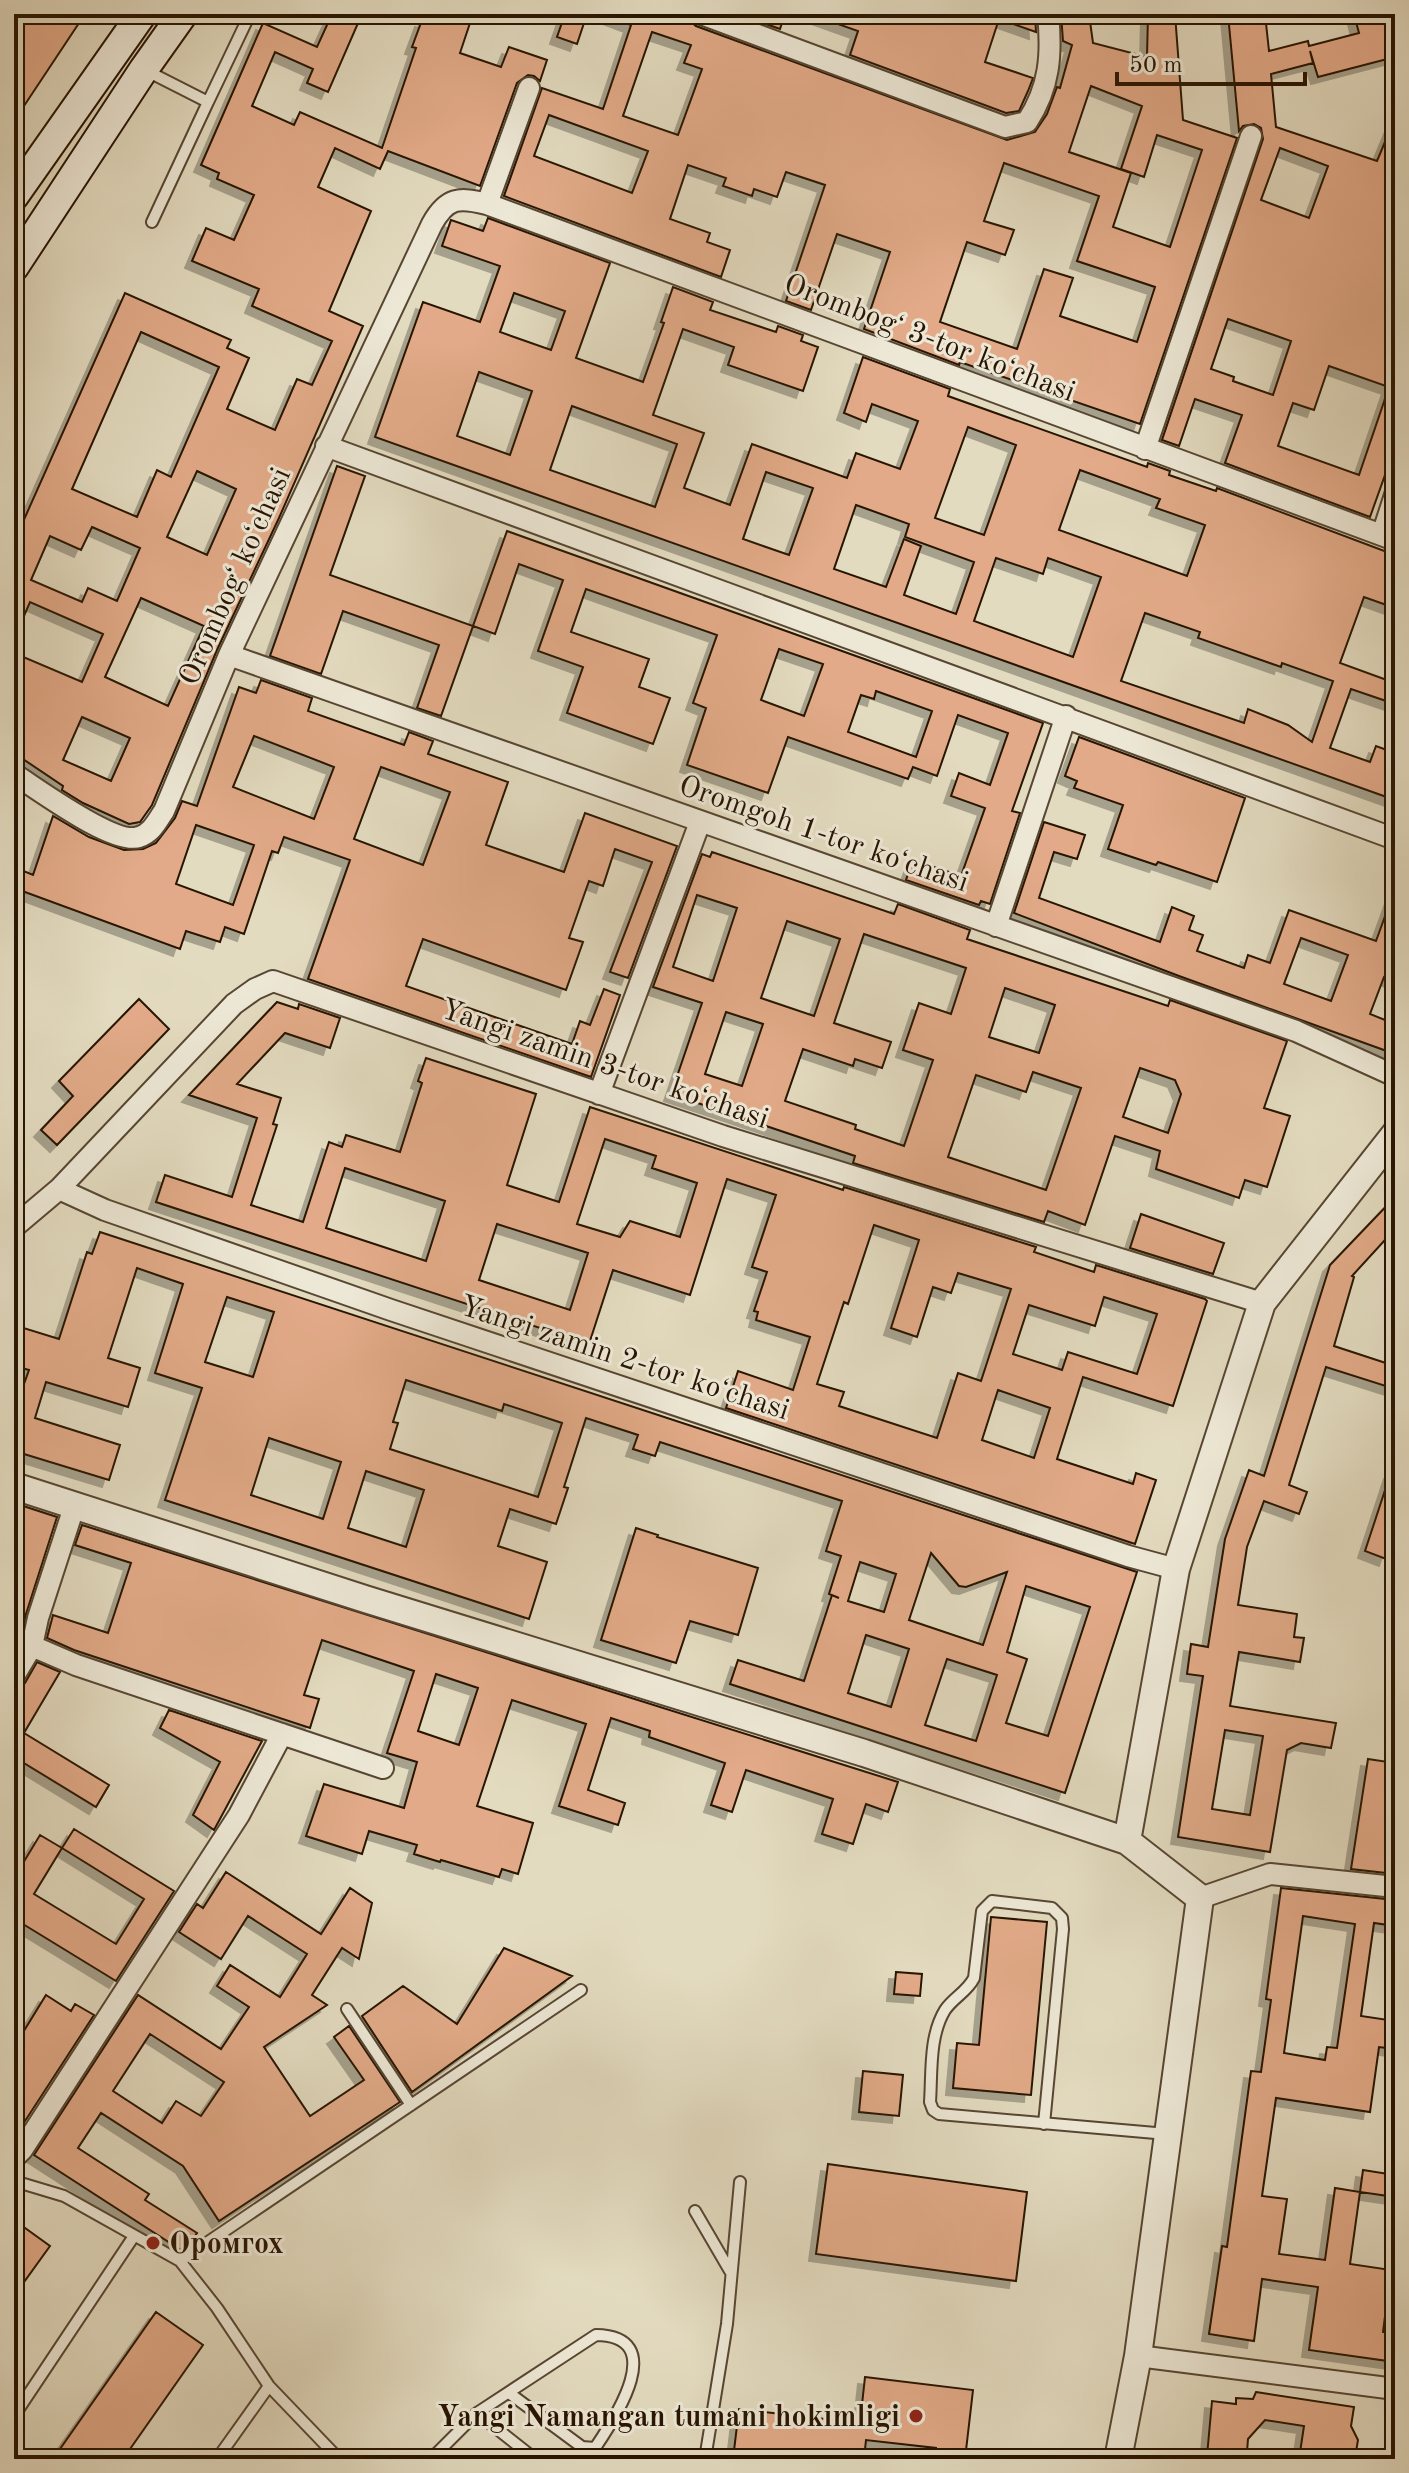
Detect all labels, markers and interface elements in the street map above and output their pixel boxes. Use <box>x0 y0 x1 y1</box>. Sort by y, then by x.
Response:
scale bar <box>1117 36 1305 86</box>
text: 50 m <box>1129 54 1183 78</box>
street label: Orombogʻ 3-tor koʻchasi <box>780 269 1079 408</box>
street label: Orombogʻ koʻchasi <box>174 464 297 690</box>
street label: Oromgoh 1-tor koʻchasi <box>675 771 972 899</box>
street label: Yangi zamin 3-tor koʻchasi <box>437 995 772 1135</box>
street label: Yangi zamin 2-tor koʻchasi <box>456 1291 793 1426</box>
place label: Оромгох <box>169 2230 284 2260</box>
marker: Оромгох <box>144 2234 162 2252</box>
place label: Yangi Namangan tumani hokimligi <box>437 2403 900 2433</box>
marker: Yangi Namangan tumani hokimligi <box>907 2407 925 2425</box>

